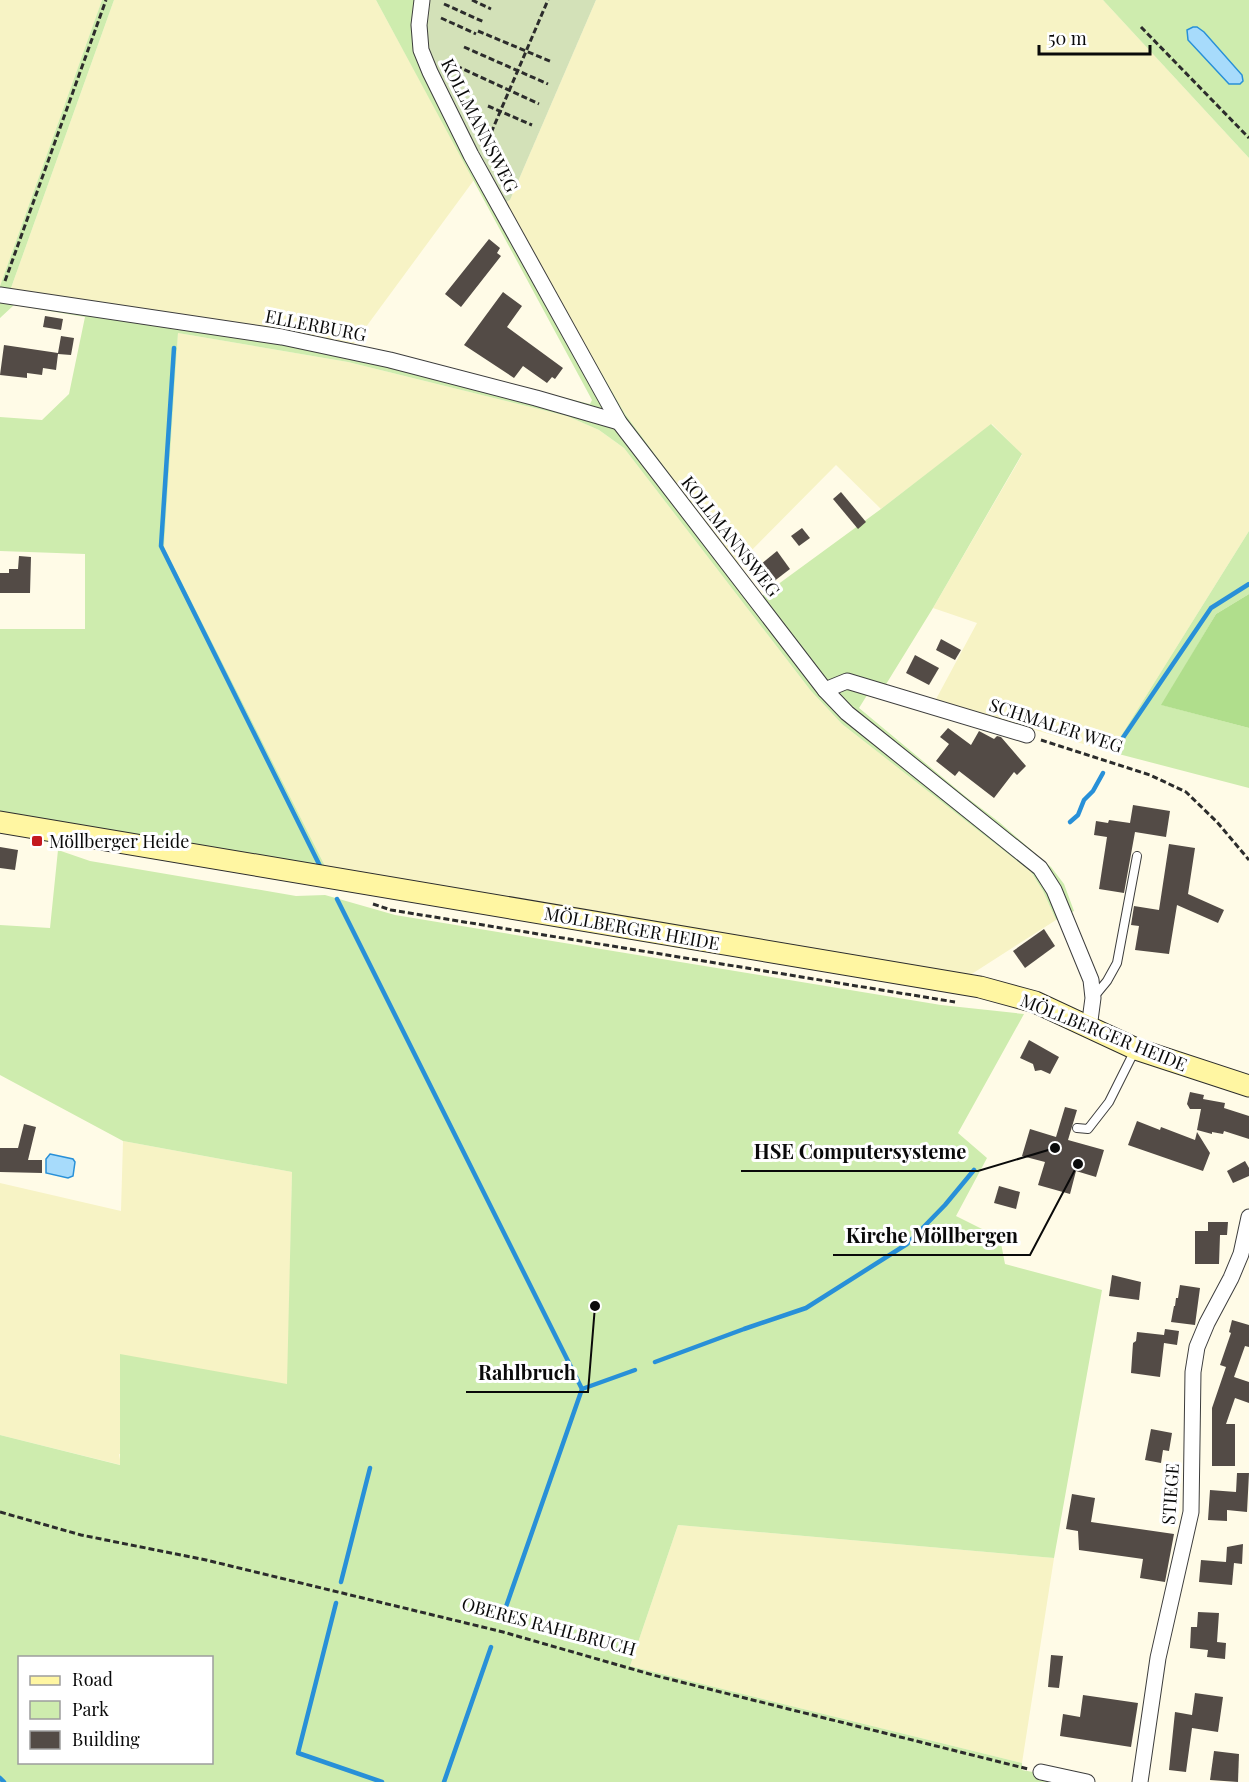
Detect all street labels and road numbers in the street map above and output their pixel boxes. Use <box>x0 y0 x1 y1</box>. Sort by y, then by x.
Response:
street label: KOLLMANNSWEG <box>436 54 524 196</box>
street label: ELLERBURG <box>263 303 369 347</box>
street label: KOLLMANNSWEG <box>676 471 786 602</box>
street label: SCHMALER WEG <box>986 692 1126 758</box>
street label: MÖLLBERGER HEIDE <box>542 901 722 955</box>
street label: MÖLLBERGER HEIDE <box>1017 988 1191 1076</box>
street label: STIEGE <box>1156 1462 1184 1526</box>
street label: OBERES RAHLBRUCH <box>459 1591 639 1661</box>

